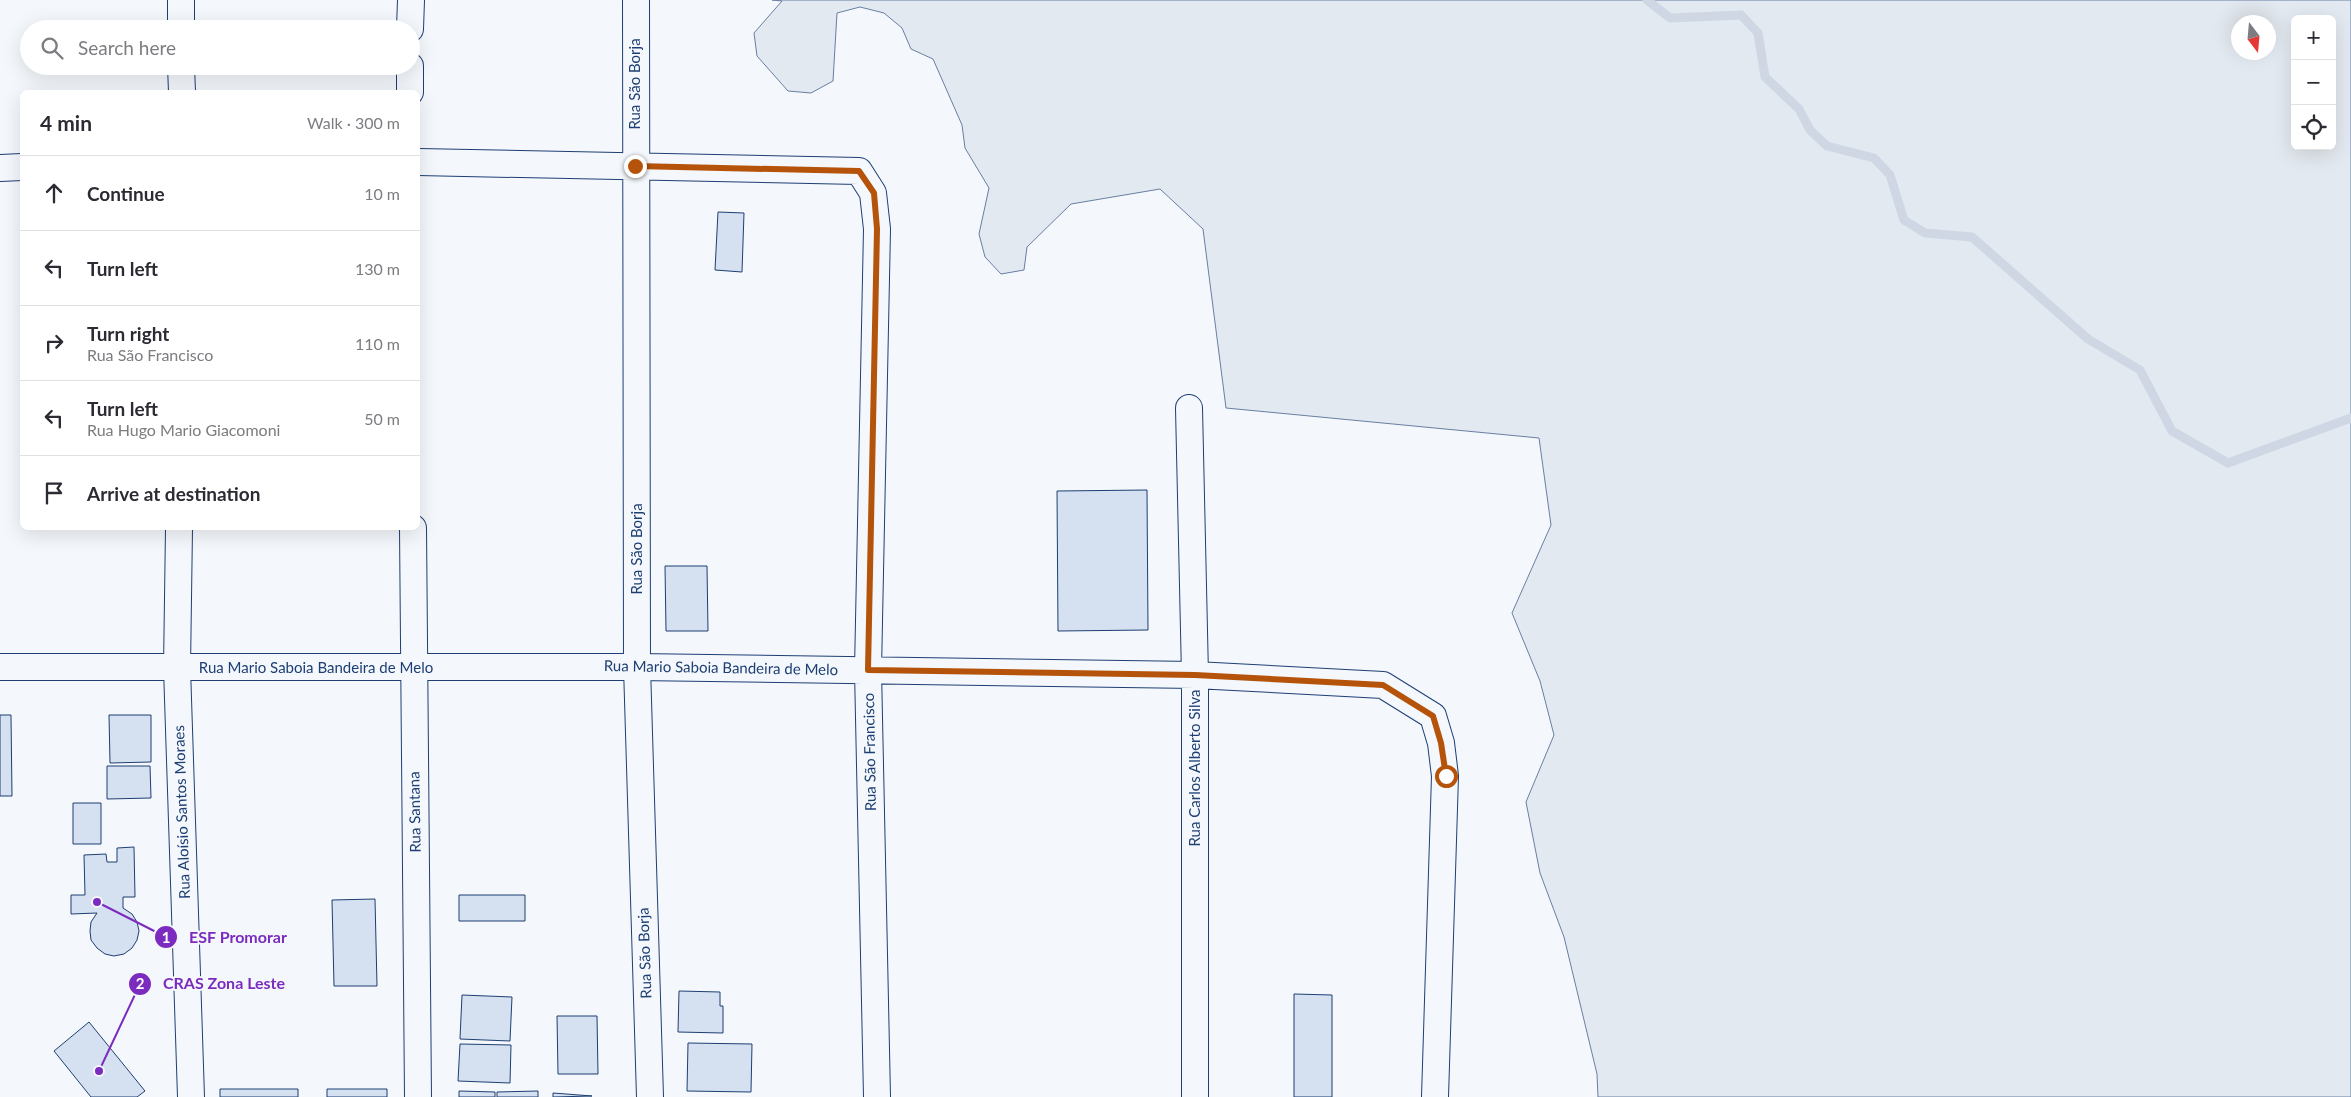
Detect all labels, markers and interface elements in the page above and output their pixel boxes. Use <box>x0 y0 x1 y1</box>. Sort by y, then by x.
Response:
north arrow <box>2231 15 2276 60</box>
map controls <box>2291 15 2336 150</box>
button: + <box>2291 15 2336 60</box>
search box <box>20 20 420 75</box>
icon: search <box>38 34 66 62</box>
text: Search here <box>78 36 176 59</box>
street label: Rua São Borja <box>625 38 643 130</box>
button: − <box>2291 60 2336 105</box>
button: locate <box>2291 105 2336 150</box>
text: 4 min <box>40 110 92 135</box>
text: Walk · 300 m <box>307 113 400 132</box>
route end <box>624 155 647 178</box>
icon: ahead <box>40 179 68 207</box>
text: Continue <box>87 182 165 205</box>
text: 10 m <box>364 184 400 203</box>
icon: left <box>40 254 68 282</box>
text: Turn left <box>87 257 158 280</box>
text: 130 m <box>355 259 400 278</box>
text: Turn right <box>87 322 169 345</box>
icon: right <box>40 329 68 357</box>
text: 110 m <box>355 334 400 353</box>
text: Rua São Francisco <box>87 345 213 364</box>
text: Turn left <box>87 397 158 420</box>
icon: left <box>40 404 68 432</box>
text: 50 m <box>364 409 400 428</box>
text: Rua Hugo Mario Giacomoni <box>87 420 280 439</box>
icon: arrive <box>40 479 68 507</box>
text: Arrive at destination <box>87 482 260 505</box>
street label: Rua São Borja <box>627 503 645 595</box>
street label: Rua Mario Saboia Bandeira de Melo <box>604 656 838 678</box>
street label: Rua Mario Saboia Bandeira de Melo <box>199 658 433 676</box>
street label: Rua Carlos Alberto Silva <box>1185 690 1203 846</box>
street label: Rua São Francisco <box>859 693 879 811</box>
street label: Rua Aloísio Santos Moraes <box>169 725 193 899</box>
route start <box>1435 765 1458 788</box>
street label: Rua Santana <box>404 771 424 853</box>
street label: Rua São Borja <box>633 907 655 999</box>
callout: ESF Promorar <box>153 922 297 953</box>
text: ESF Promorar <box>189 927 287 946</box>
text: 1 <box>162 928 170 946</box>
callout: CRAS Zona Leste <box>128 968 295 999</box>
text: CRAS Zona Leste <box>163 973 286 992</box>
text: 2 <box>136 974 145 992</box>

